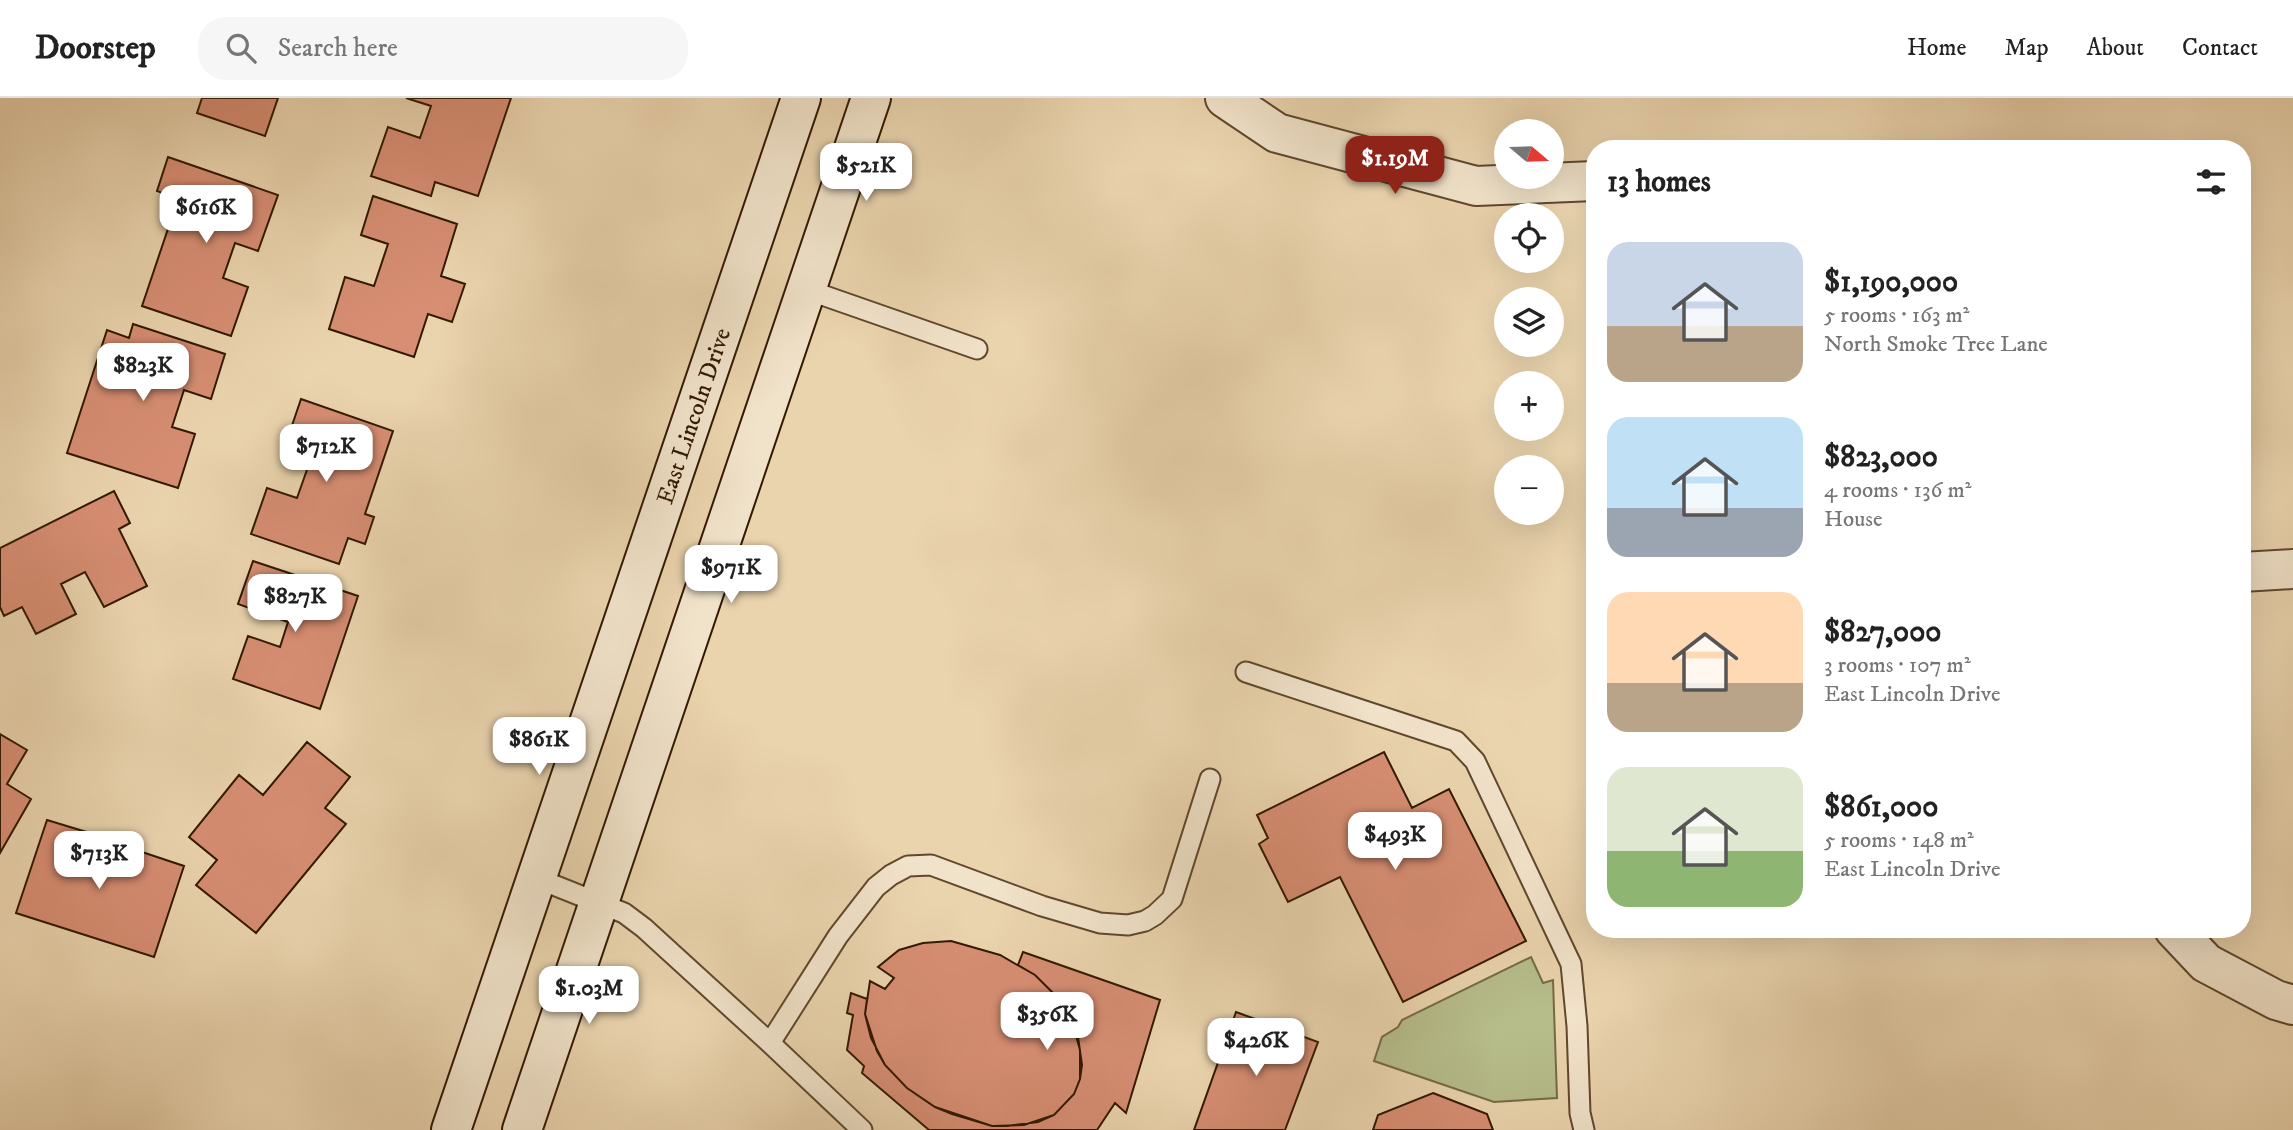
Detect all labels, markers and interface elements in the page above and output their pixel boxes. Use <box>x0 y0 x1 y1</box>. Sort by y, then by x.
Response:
search box <box>198 17 688 80</box>
text: Doorstep <box>35 28 156 69</box>
icon: search <box>222 29 260 67</box>
text: Search here <box>278 32 398 65</box>
text: Home <box>1907 33 1966 63</box>
text: Map <box>2004 33 2049 63</box>
text: About <box>2087 33 2144 63</box>
text: Contact <box>2182 33 2258 63</box>
north arrow <box>1494 119 1564 189</box>
map controls <box>1494 119 1564 525</box>
pin: $1.19M <box>1338 136 1452 196</box>
pin: $521K <box>817 144 915 203</box>
text: $1.19M <box>1361 144 1429 173</box>
text: $521K <box>836 151 896 180</box>
icon: filters <box>2192 163 2230 201</box>
text: 13 homes <box>1607 164 1711 201</box>
pin: $616K <box>157 186 255 245</box>
text: $616K <box>176 193 236 222</box>
button: locate <box>1494 203 1564 273</box>
text: $1,190,000 <box>1824 264 1958 301</box>
icon: home <box>1663 270 1747 354</box>
button: layers <box>1494 287 1564 357</box>
text: 5 rooms · 163 m² <box>1824 301 1970 330</box>
street label: East Lincoln Drive <box>650 324 738 508</box>
text: North Smoke Tree Lane <box>1824 330 2048 359</box>
pin: $823K <box>94 344 192 403</box>
text: $823K <box>113 351 173 380</box>
button: + <box>1494 371 1564 441</box>
pin: $712K <box>277 424 375 484</box>
text: $712K <box>296 432 356 461</box>
text: $823,000 <box>1824 439 1938 476</box>
icon: home <box>1663 445 1747 529</box>
button: − <box>1494 455 1564 525</box>
text: 4 rooms · 136 m² <box>1824 476 1971 505</box>
text: House <box>1824 505 1882 534</box>
pin: $971K <box>682 546 780 605</box>
text: $971K <box>701 553 761 582</box>
pin: $827K <box>246 574 344 634</box>
text: $827K <box>263 582 327 611</box>
text: $827,000 <box>1824 614 1942 651</box>
icon: home <box>1663 620 1747 704</box>
text: 3 rooms · 107 m² <box>1824 651 1971 680</box>
text: East Lincoln Drive <box>1824 680 2001 709</box>
pin: $861K <box>490 718 588 777</box>
text: $861K <box>509 725 569 754</box>
text: $861,000 <box>1824 789 1938 826</box>
icon: home <box>1663 795 1747 879</box>
pin: $493K <box>1346 812 1444 872</box>
text: $493K <box>1364 820 1426 849</box>
text: 5 rooms · 148 m² <box>1824 826 1974 855</box>
pin: $713K <box>50 832 148 891</box>
text: $713K <box>70 839 128 868</box>
text: East Lincoln Drive <box>1824 855 2001 884</box>
pin: $1.03M <box>532 967 646 1026</box>
text: $1.03M <box>555 974 623 1003</box>
pin: $356K <box>998 992 1096 1052</box>
text: $356K <box>1017 1000 1077 1029</box>
pin: $426K <box>1207 1018 1305 1078</box>
text: $426K <box>1223 1026 1289 1055</box>

